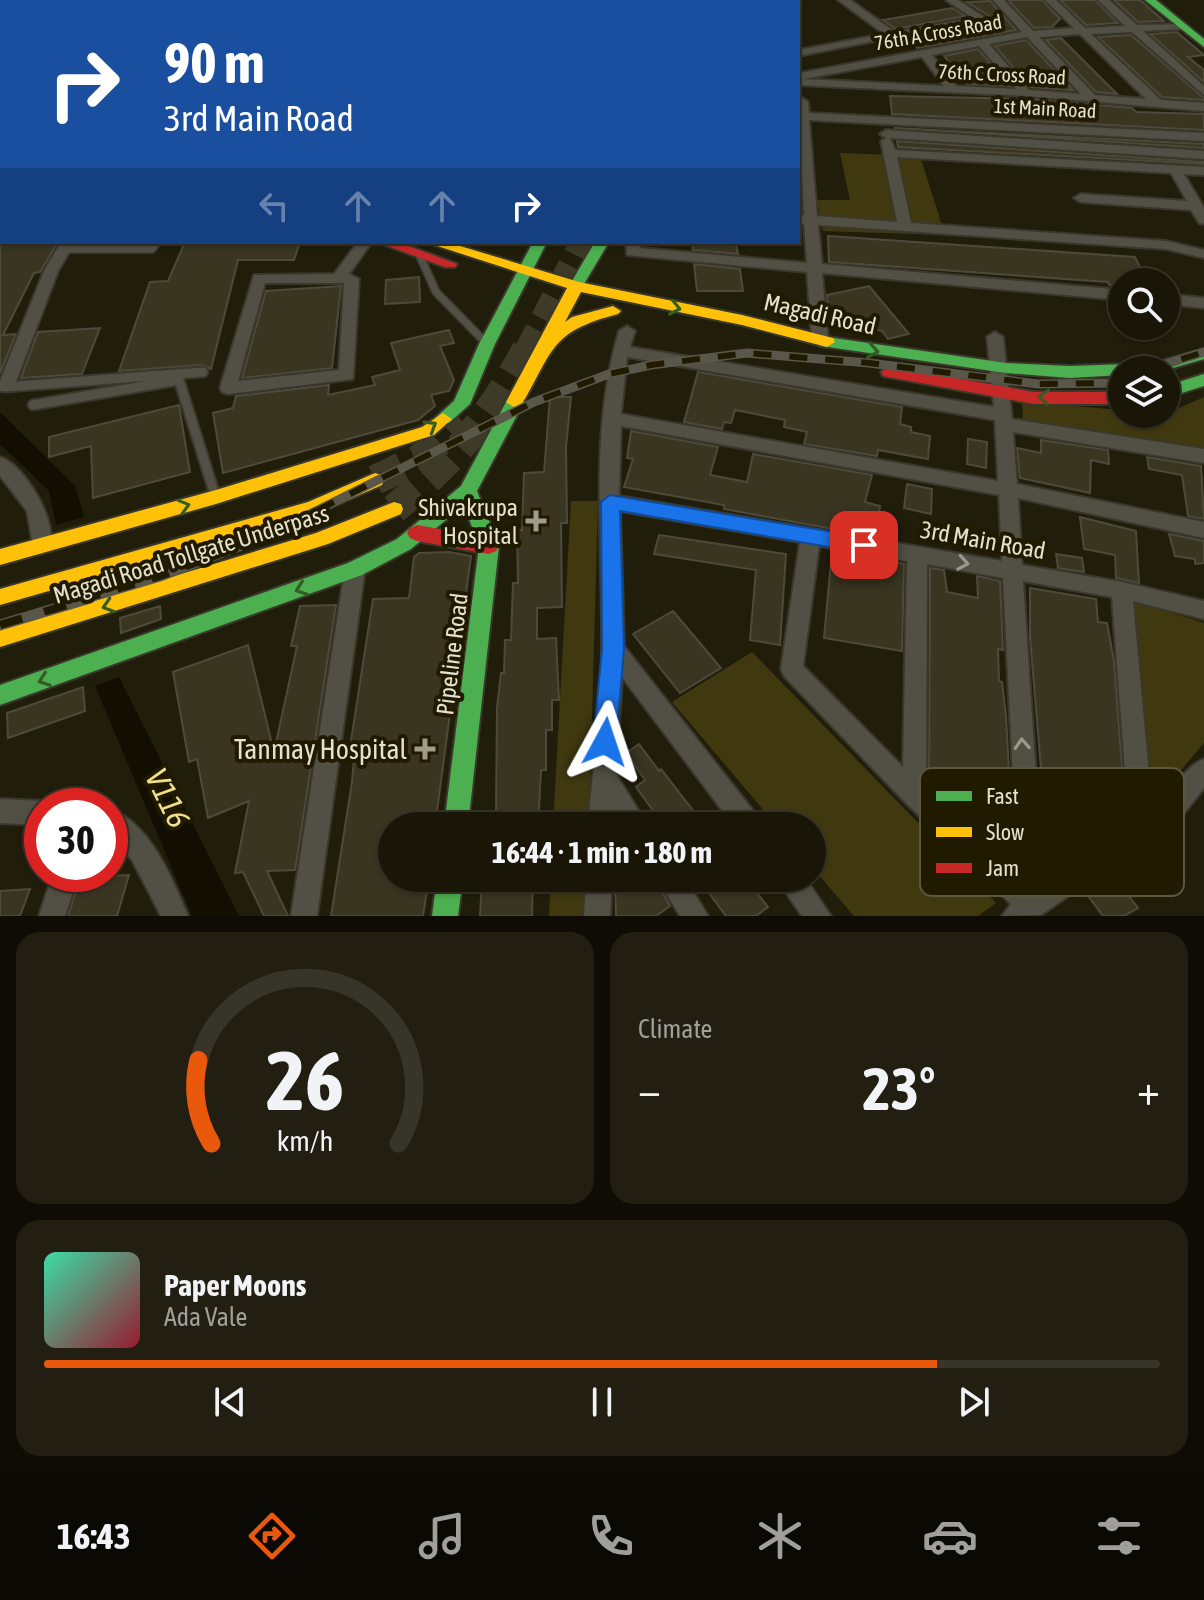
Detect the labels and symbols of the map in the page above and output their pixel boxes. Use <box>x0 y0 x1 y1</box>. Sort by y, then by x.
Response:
street label: 76th A Cross Road <box>873 9 1003 55</box>
street label: 76th C Cross Road <box>937 59 1067 89</box>
street label: 1st Main Road <box>993 94 1097 122</box>
street label: Magadi Road <box>761 288 879 340</box>
one-way arrow <box>668 299 682 316</box>
one-way arrow <box>866 341 879 358</box>
one-way arrow <box>1037 389 1050 406</box>
one-way arrow <box>422 421 437 436</box>
place label: Shivakrupa Hospital <box>418 494 519 549</box>
street label: Magadi Road Tollgate Underpass <box>50 499 332 609</box>
one-way arrow <box>177 499 191 515</box>
marker: Shivakrupa Hospital <box>525 510 547 532</box>
pin <box>830 511 898 579</box>
street label: 3rd Main Road <box>918 516 1048 564</box>
one-way arrow <box>956 554 969 571</box>
one-way arrow <box>295 579 309 595</box>
street label: Pipeline Road <box>431 592 473 716</box>
one-way arrow <box>102 597 115 613</box>
one-way arrow <box>38 670 52 686</box>
position arrow <box>563 700 647 784</box>
place label: Tanmay Hospital <box>234 733 408 765</box>
one-way arrow <box>1014 737 1031 750</box>
marker: Tanmay Hospital <box>414 738 436 760</box>
water label: V116 <box>138 763 198 833</box>
legend <box>920 768 1184 896</box>
text: Fast <box>986 783 1019 809</box>
speed limit sign: 30 <box>24 788 128 892</box>
text: Slow <box>986 819 1024 845</box>
text: Jam <box>986 855 1019 881</box>

